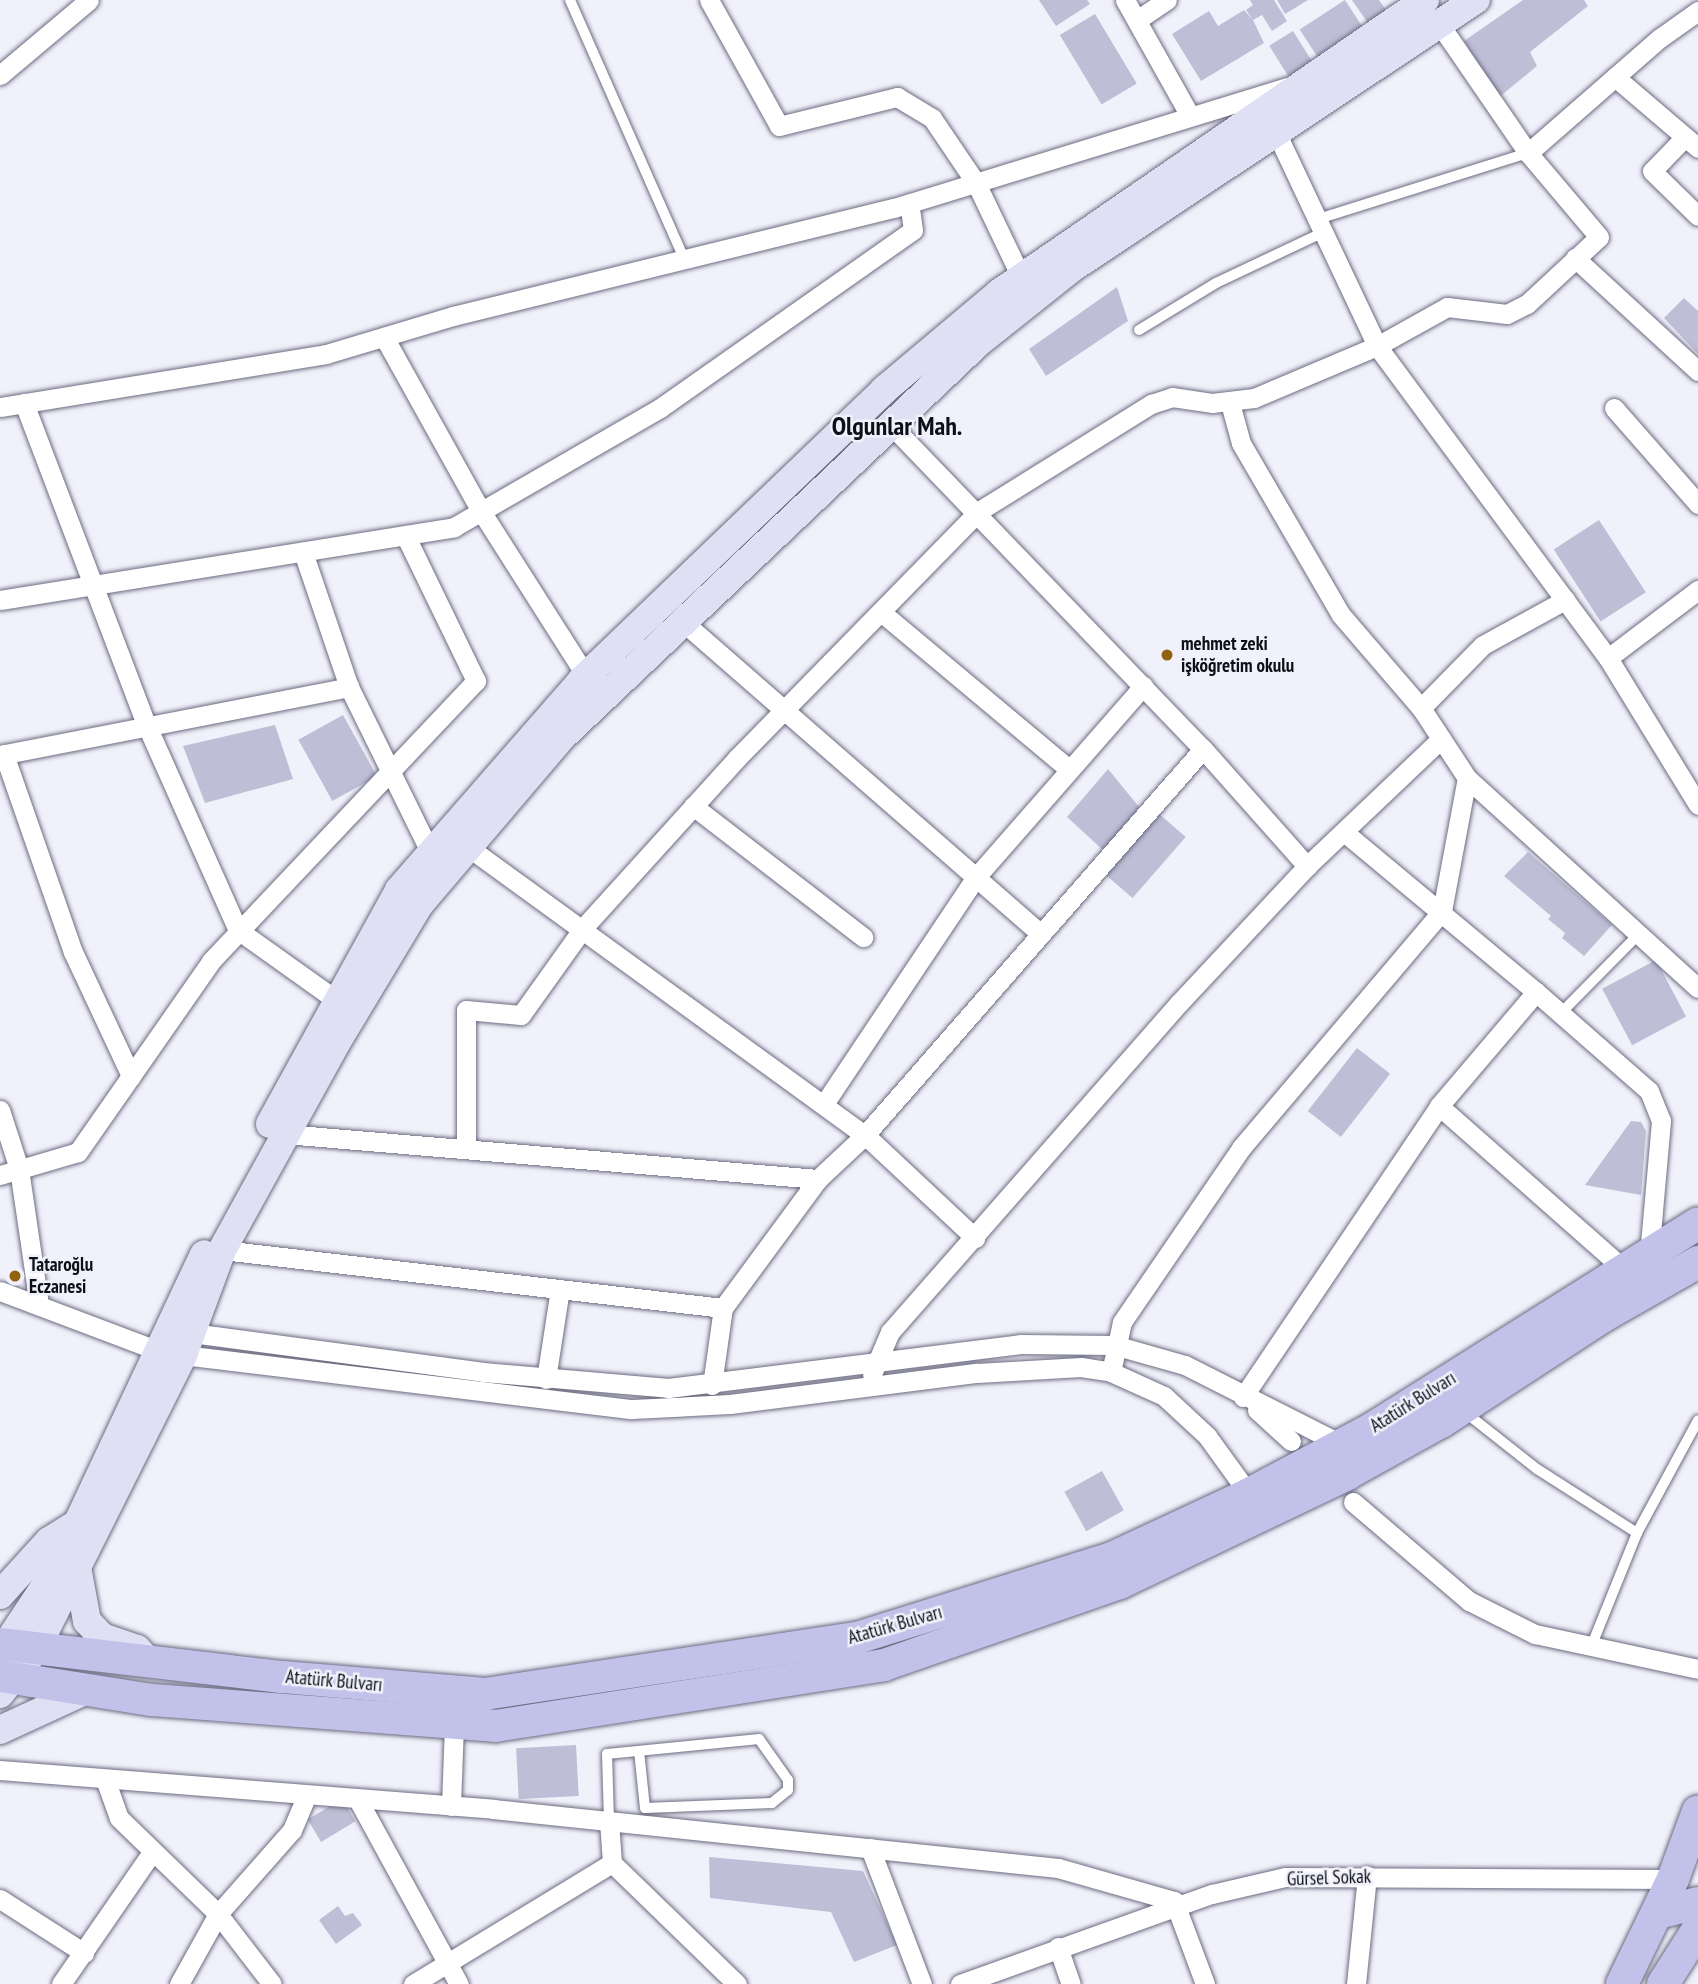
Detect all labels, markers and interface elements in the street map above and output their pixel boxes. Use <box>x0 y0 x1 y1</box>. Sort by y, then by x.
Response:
district label: Olgunlar Mah. <box>832 410 962 442</box>
place label: mehmet zeki işköğretim okulu <box>1181 633 1294 677</box>
marker: mehmet zeki işköğretim okulu <box>1159 647 1175 663</box>
place label: Tataroğlu Eczanesi <box>29 1254 93 1298</box>
marker: Tataroğlu Eczanesi <box>7 1268 23 1284</box>
street label: Atatürk Bulvarı <box>1366 1366 1460 1438</box>
street label: Atatürk Bulvarı <box>845 1601 945 1649</box>
street label: Atatürk Bulvarı <box>284 1665 384 1697</box>
street label: Gürsel Sokak <box>1287 1865 1371 1891</box>

